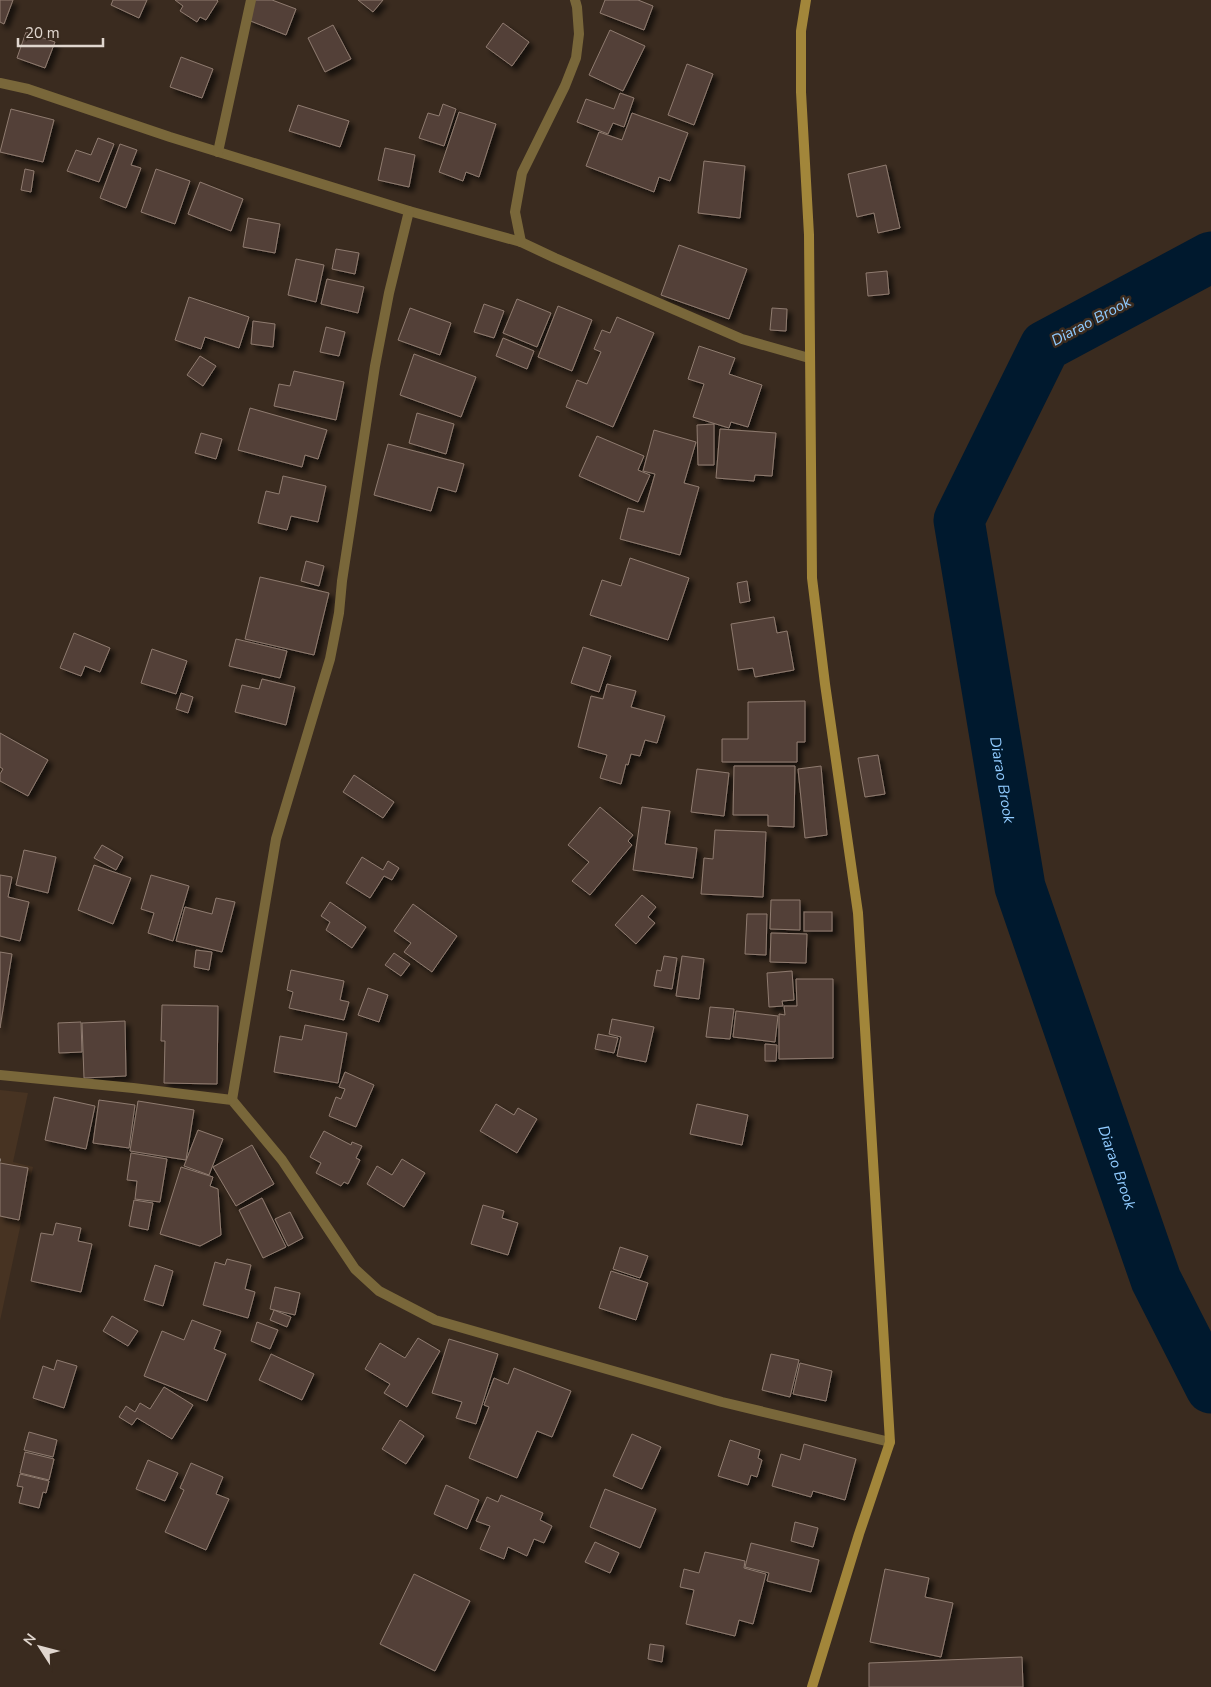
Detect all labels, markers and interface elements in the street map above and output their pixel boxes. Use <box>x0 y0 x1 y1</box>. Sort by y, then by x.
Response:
scale bar <box>18 15 102 47</box>
text: 20 m <box>25 23 60 43</box>
water label: Diarao Brook <box>1048 291 1135 350</box>
water label: Diarao Brook <box>985 735 1019 825</box>
water label: Diarao Brook <box>1093 1123 1141 1212</box>
north arrow <box>15 1622 65 1672</box>
text: N <box>19 1630 41 1649</box>

